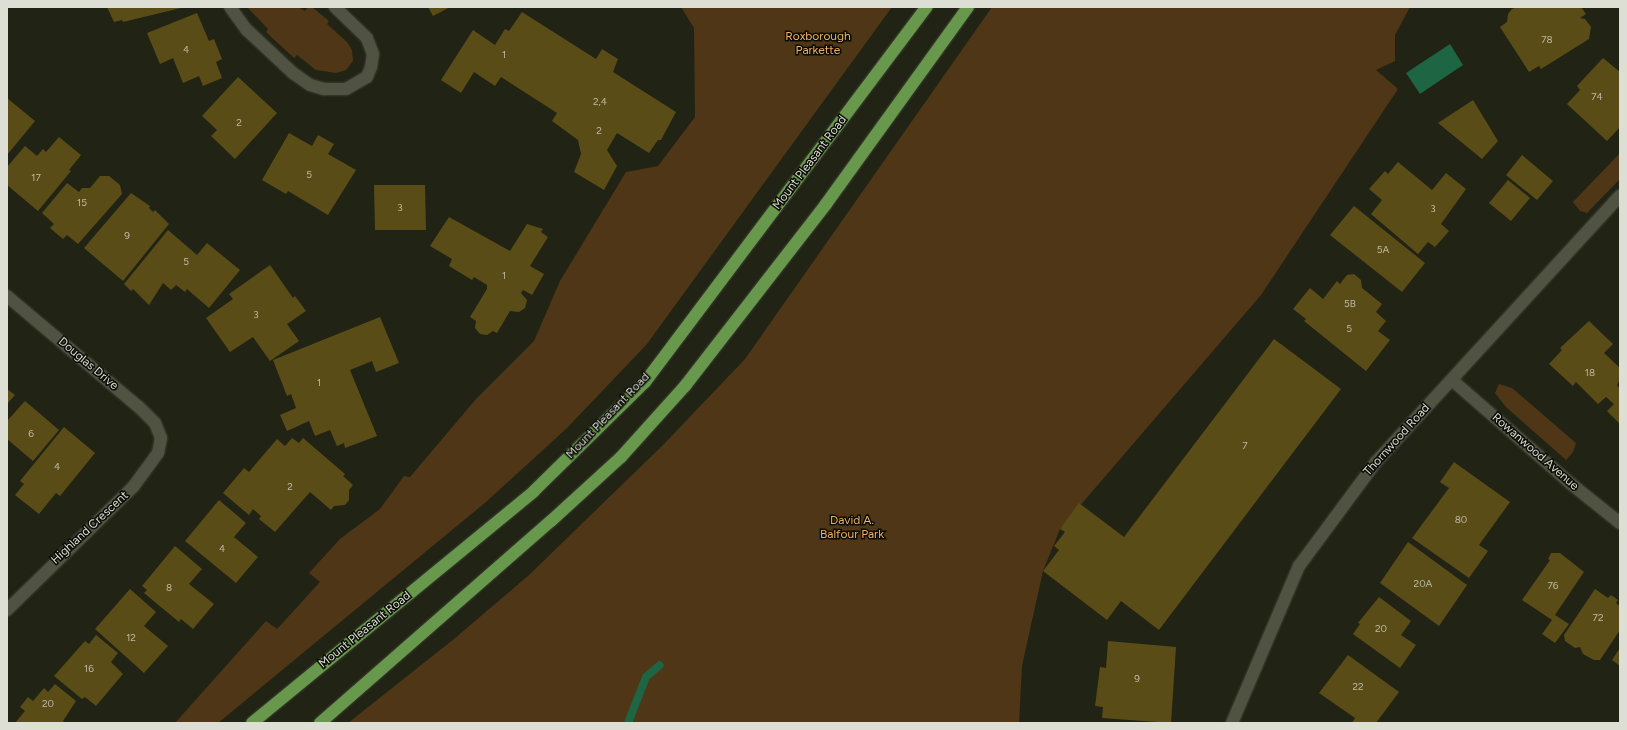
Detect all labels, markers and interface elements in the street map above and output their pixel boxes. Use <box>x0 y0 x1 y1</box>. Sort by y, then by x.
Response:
park label: Roxborough Parkette <box>785 30 851 58</box>
house number: 78 <box>1541 34 1553 46</box>
house number: 4 <box>183 44 189 56</box>
house number: 1 <box>502 49 506 61</box>
house number: 74 <box>1591 91 1603 103</box>
house number: 2,4 <box>593 96 607 108</box>
street label: Mount Pleasant Road <box>770 113 850 213</box>
house number: 2 <box>236 117 242 129</box>
house number: 2 <box>596 125 602 137</box>
house number: 5 <box>306 169 312 181</box>
house number: 17 <box>31 172 41 184</box>
house number: 15 <box>77 197 87 209</box>
house number: 3 <box>397 202 403 214</box>
house number: 3 <box>1430 203 1436 215</box>
house number: 9 <box>124 230 130 242</box>
house number: 5A <box>1377 244 1389 256</box>
house number: 5 <box>183 256 189 268</box>
house number: 1 <box>502 270 506 282</box>
house number: 5B <box>1344 298 1356 310</box>
house number: 3 <box>253 309 259 321</box>
house number: 5 <box>1346 323 1352 335</box>
street label: Douglas Drive <box>55 335 121 393</box>
house number: 18 <box>1585 367 1595 379</box>
street label: Mount Pleasant Road <box>563 370 653 462</box>
house number: 1 <box>317 377 321 389</box>
street label: Thornwood Road <box>1361 401 1433 479</box>
street label: Rowanwood Avenue <box>1489 410 1581 494</box>
house number: 6 <box>28 428 34 440</box>
house number: 7 <box>1242 440 1248 452</box>
house number: 4 <box>54 461 60 473</box>
house number: 2 <box>287 481 293 493</box>
street label: Highland Crescent <box>48 489 132 567</box>
park label: David A. Balfour Park <box>820 514 884 542</box>
house number: 80 <box>1455 514 1467 526</box>
house number: 4 <box>219 543 225 555</box>
house number: 20A <box>1414 578 1432 590</box>
house number: 76 <box>1547 580 1559 592</box>
house number: 8 <box>166 582 172 594</box>
street label: Mount Pleasant Road <box>316 589 414 671</box>
house number: 72 <box>1593 612 1603 624</box>
house number: 20 <box>1375 623 1387 635</box>
house number: 12 <box>126 632 136 644</box>
house number: 16 <box>84 663 94 675</box>
house number: 9 <box>1134 673 1140 685</box>
house number: 22 <box>1352 681 1364 693</box>
house number: 20 <box>42 698 54 710</box>

